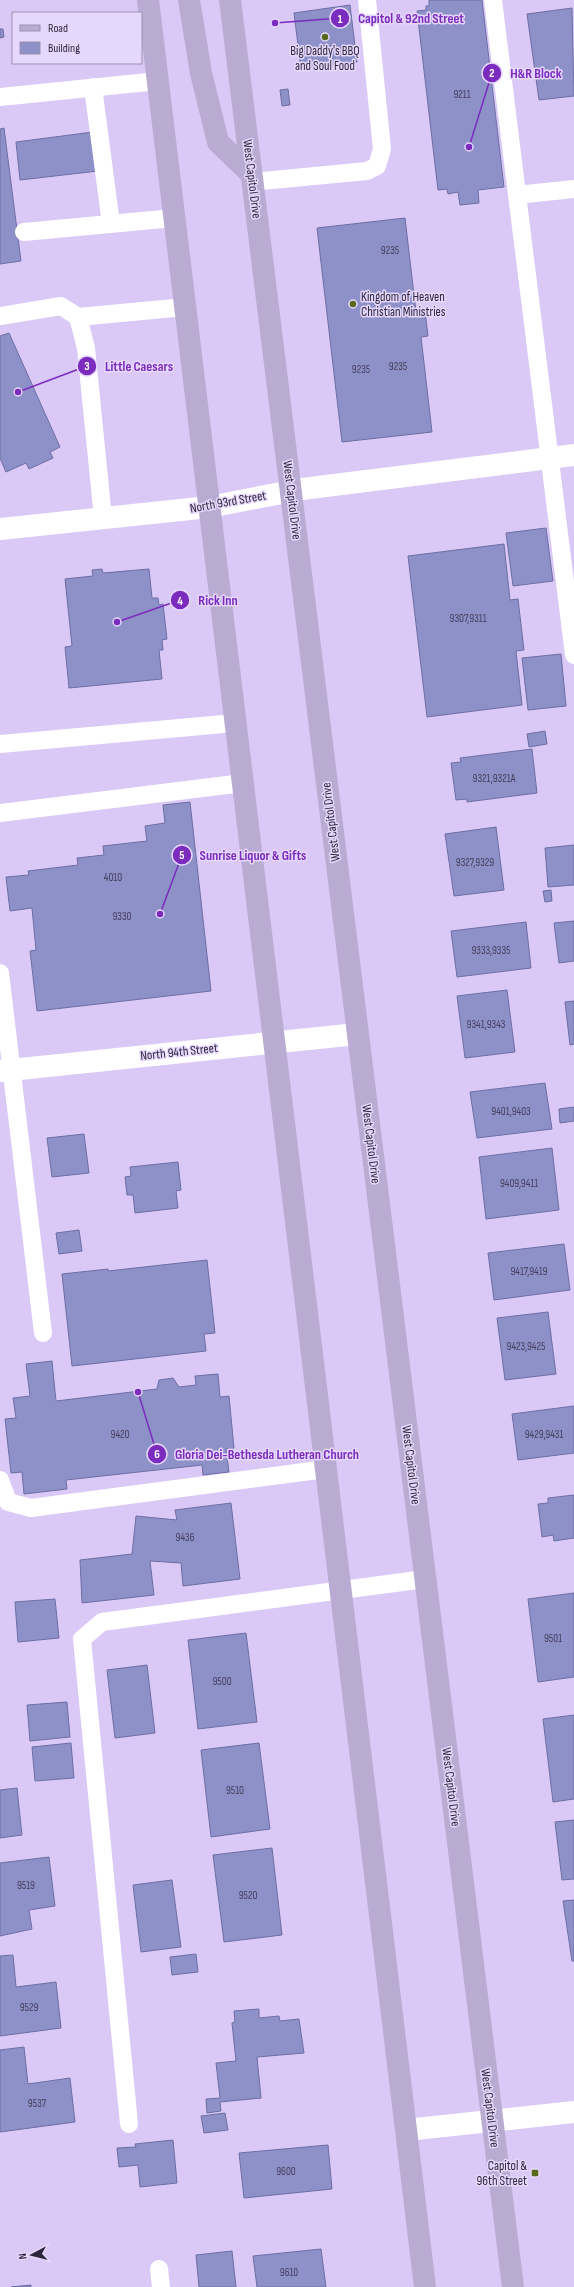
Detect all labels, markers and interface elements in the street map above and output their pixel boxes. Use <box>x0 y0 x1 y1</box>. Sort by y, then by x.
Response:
callout: Capitol & 92nd Street <box>330 5 472 31</box>
text: Capitol & 92nd Street <box>358 10 464 27</box>
legend <box>12 12 142 64</box>
text: 1 <box>338 12 343 27</box>
text: Road <box>48 21 68 36</box>
marker: Big Daddy's BBQ and Soul Food <box>320 32 330 42</box>
text: Building <box>48 41 80 56</box>
place label: Big Daddy's BBQ and Soul Food <box>290 43 360 74</box>
callout: H&R Block <box>482 60 570 86</box>
text: H&R Block <box>510 65 562 82</box>
text: 2 <box>489 66 495 81</box>
house number: 9211 <box>453 88 471 101</box>
street label: West Capitol Drive <box>239 139 265 219</box>
house number: 9235 <box>381 244 399 257</box>
place label: Kingdom of Heaven Christian Ministries <box>361 289 446 320</box>
marker: Kingdom of Heaven Christian Ministries <box>348 299 358 309</box>
callout: Little Caesars <box>77 353 181 379</box>
text: Little Caesars <box>105 358 173 375</box>
text: 3 <box>84 359 90 374</box>
house number: 9235 <box>389 360 407 373</box>
house number: 9235 <box>352 363 370 376</box>
street label: West Capitol Drive <box>279 460 305 540</box>
street label: North 93rd Street <box>189 487 267 517</box>
callout: Rick Inn <box>170 587 246 613</box>
text: Rick Inn <box>198 592 238 609</box>
text: 4 <box>177 594 183 609</box>
house number: 9307,9311 <box>450 612 487 625</box>
house number: 9321,9321A <box>473 772 516 785</box>
street label: West Capitol Drive <box>318 782 344 862</box>
callout: Sunrise Liquor & Gifts <box>172 842 315 868</box>
text: Sunrise Liquor & Gifts <box>200 847 306 864</box>
text: 5 <box>179 848 185 863</box>
house number: 9327,9329 <box>456 856 494 869</box>
house number: 4010 <box>104 871 122 884</box>
house number: 9330 <box>112 910 132 923</box>
house number: 9333,9335 <box>471 944 511 957</box>
house number: 9341,9343 <box>467 1018 506 1031</box>
street label: North 94th Street <box>140 1040 219 1064</box>
street label: West Capitol Drive <box>358 1104 384 1184</box>
house number: 9401,9403 <box>491 1105 531 1118</box>
house number: 9409,9411 <box>500 1177 538 1190</box>
house number: 9417,9419 <box>511 1265 548 1278</box>
house number: 9423,9425 <box>507 1340 545 1353</box>
street label: West Capitol Drive <box>398 1425 424 1505</box>
house number: 9420 <box>111 1428 130 1441</box>
house number: 9429,9431 <box>525 1428 563 1441</box>
callout: Gloria Dei-Bethesda Lutheran Church <box>147 1441 367 1467</box>
text: Gloria Dei-Bethesda Lutheran Church <box>175 1446 359 1463</box>
text: 6 <box>154 1447 160 1462</box>
house number: 9436 <box>176 1531 195 1544</box>
house number: 9501 <box>544 1632 562 1645</box>
house number: 9500 <box>212 1675 232 1688</box>
street label: West Capitol Drive <box>438 1747 464 1827</box>
house number: 9510 <box>226 1784 244 1797</box>
house number: 9519 <box>17 1879 35 1892</box>
house number: 9520 <box>239 1889 257 1902</box>
house number: 9529 <box>20 2001 38 2014</box>
street label: West Capitol Drive <box>477 2068 503 2148</box>
house number: 9537 <box>28 2097 47 2110</box>
place label: Capitol & 96th Street <box>477 2158 527 2189</box>
house number: 9600 <box>276 2165 296 2178</box>
marker: Capitol & 96th Street <box>530 2168 540 2178</box>
north arrow <box>12 2235 52 2275</box>
text: N <box>16 2252 29 2260</box>
house number: 9610 <box>280 2266 298 2279</box>

